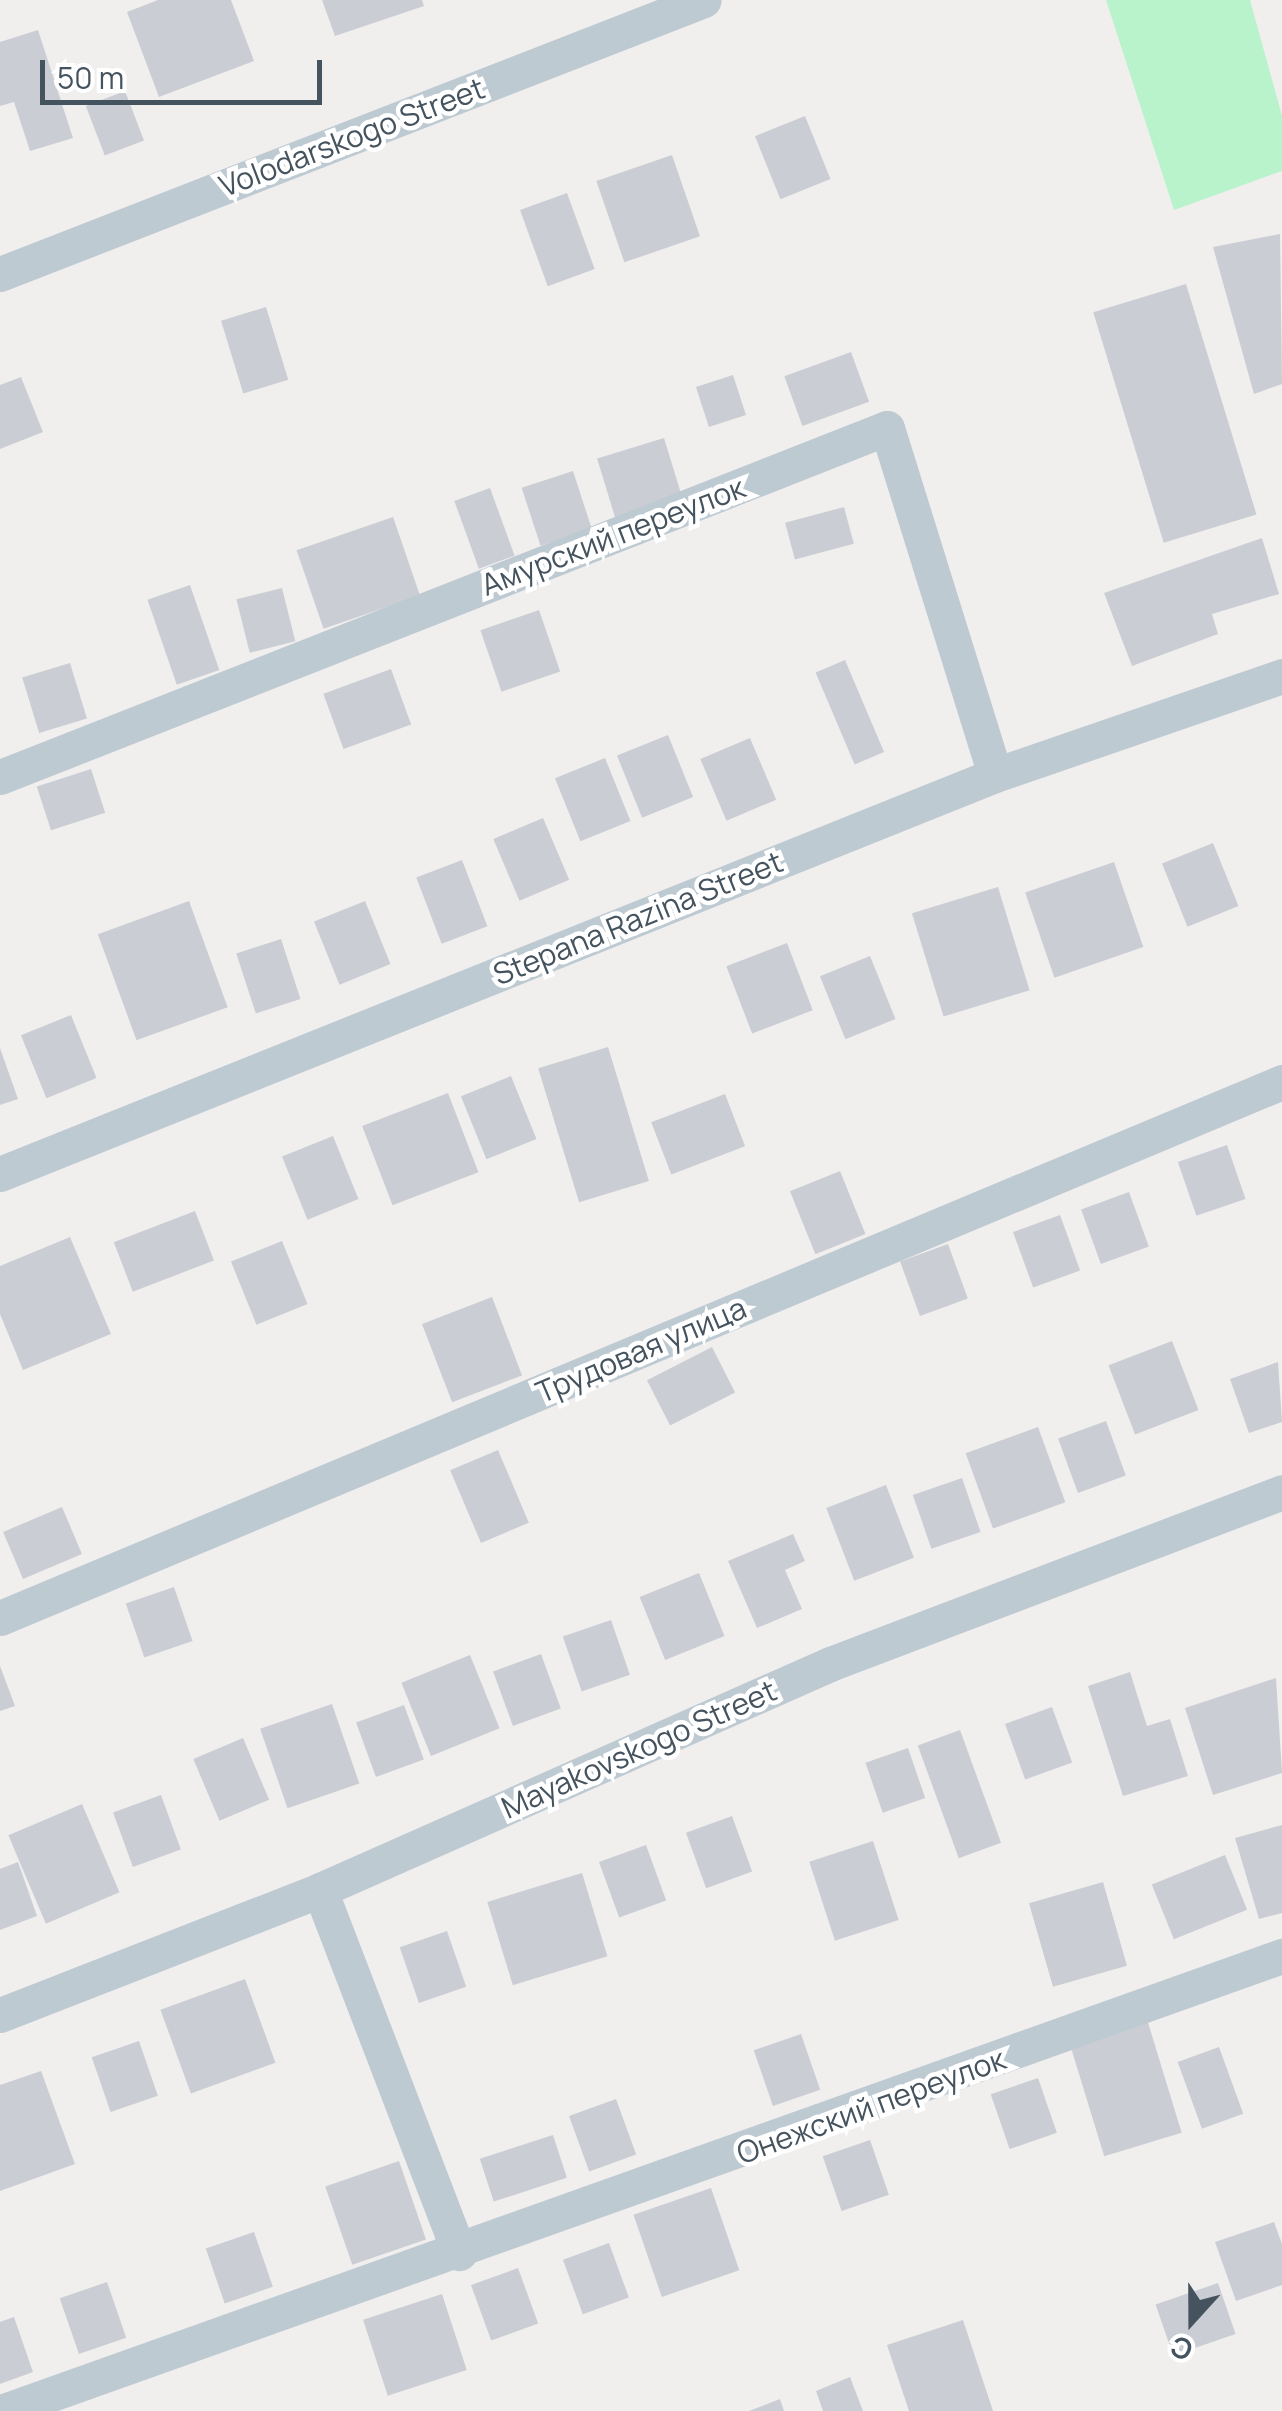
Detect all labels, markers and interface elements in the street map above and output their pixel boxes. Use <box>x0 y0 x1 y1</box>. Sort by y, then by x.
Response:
scale bar <box>45 40 328 102</box>
text: 50 m <box>57 57 124 98</box>
street label: Volodarskogo Street <box>214 70 490 204</box>
street label: Амурский переулок <box>476 469 750 603</box>
street label: Stepana Razina Street <box>488 843 788 993</box>
street label: Трудовая улица <box>531 1290 751 1410</box>
street label: Mayakovskogo Street <box>496 1672 782 1826</box>
street label: Онежский переулок <box>732 2041 1010 2171</box>
north arrow <box>1142 2271 1242 2371</box>
text: С <box>1165 2328 1198 2370</box>

